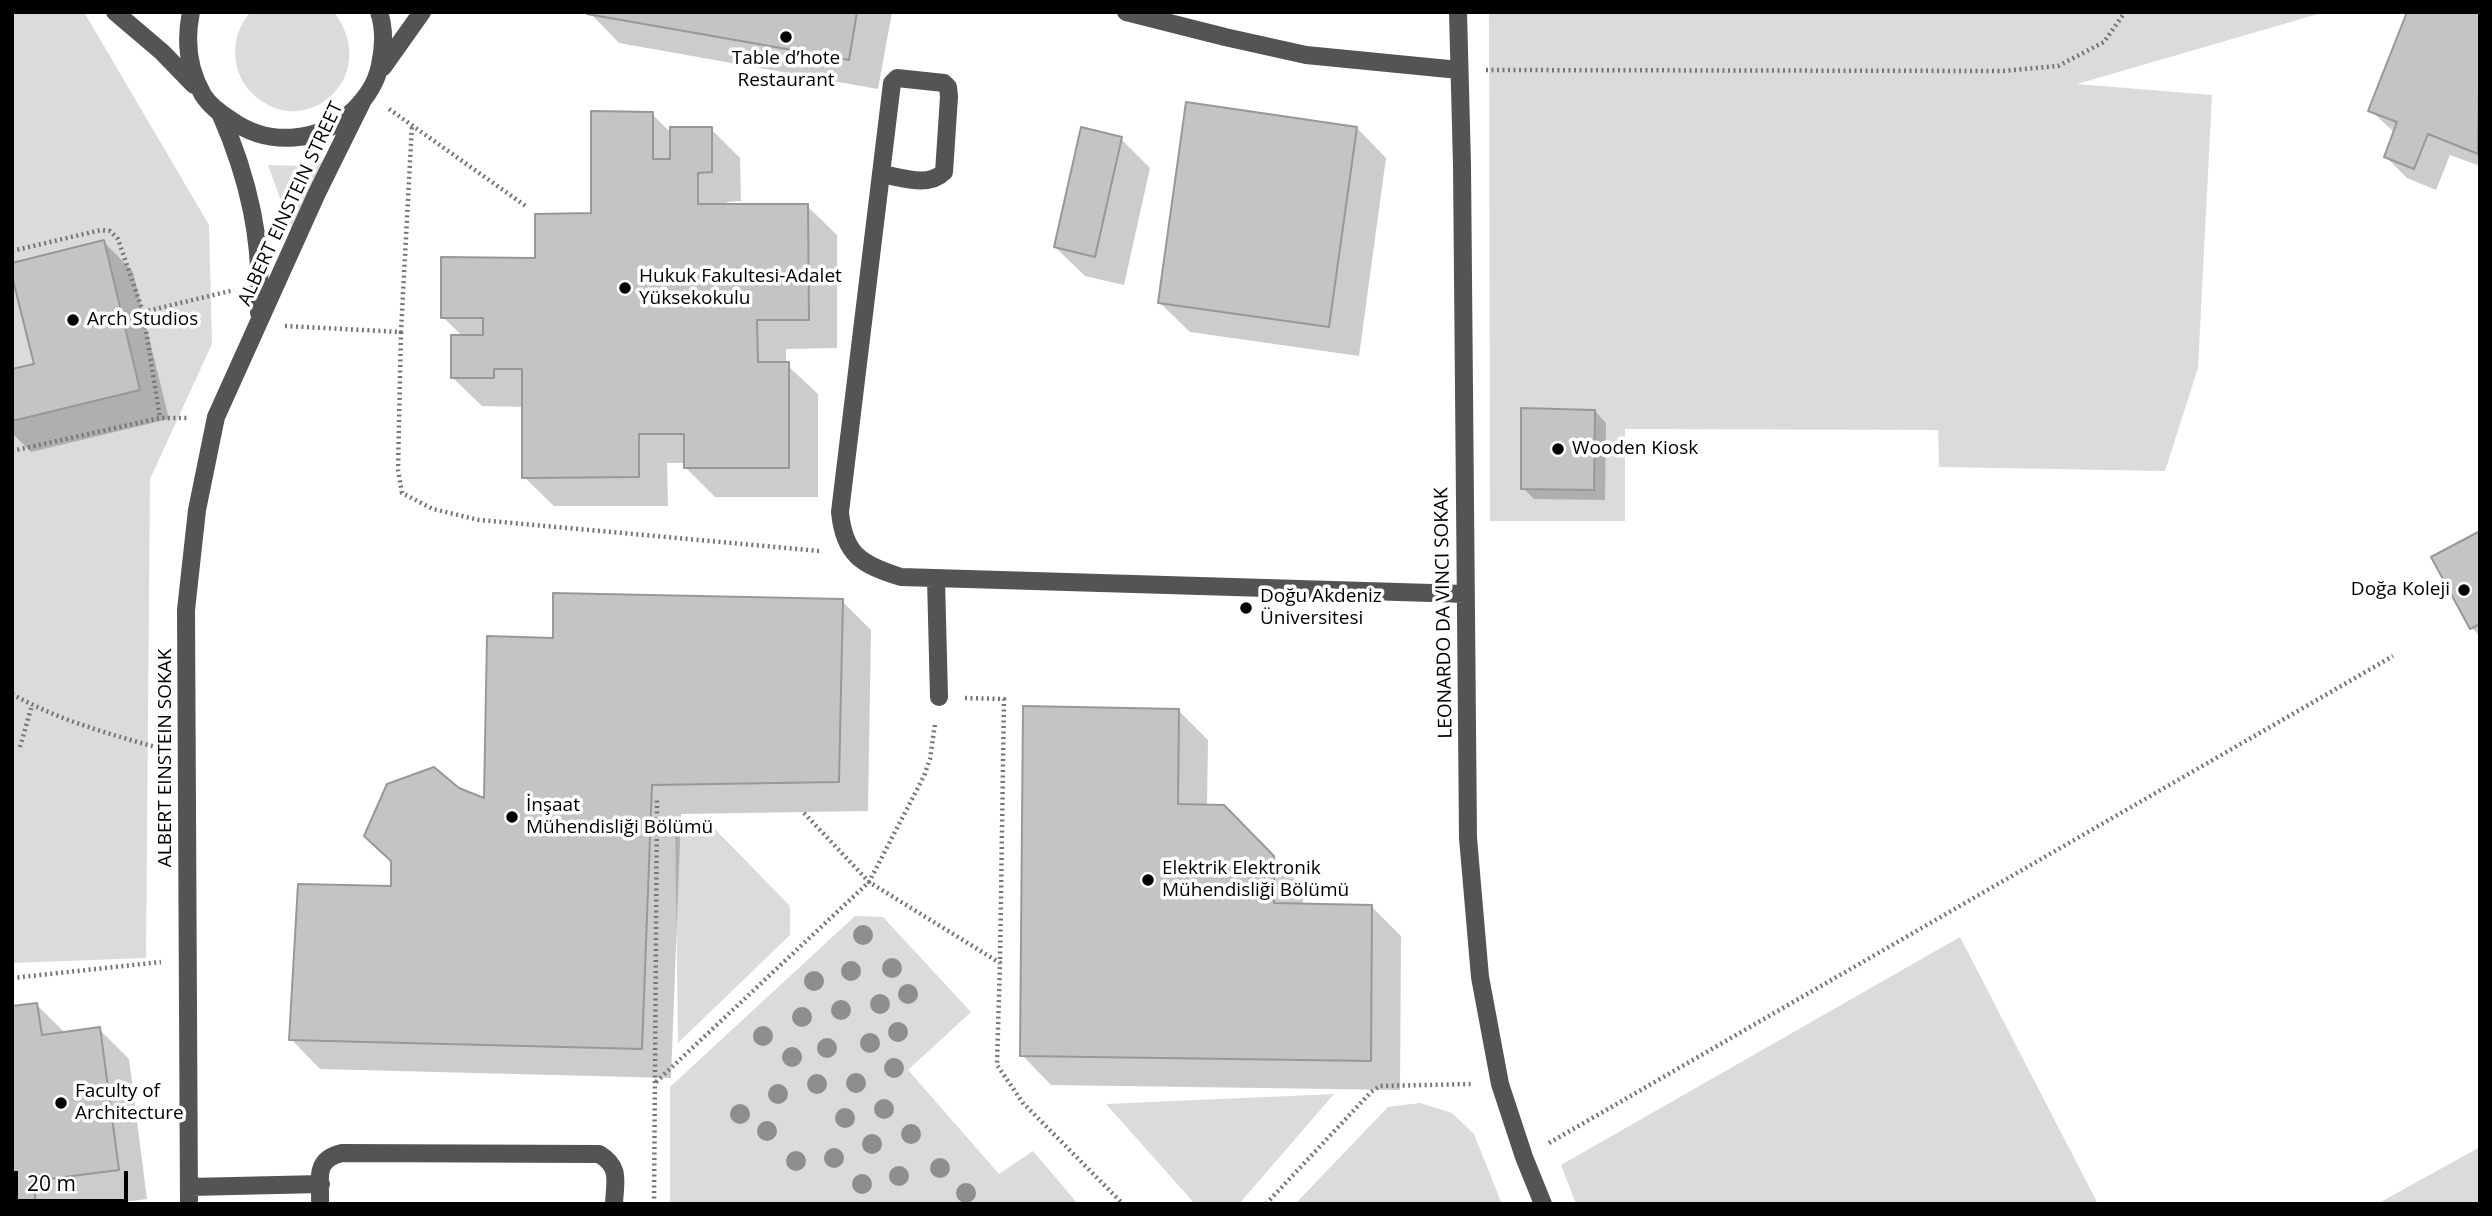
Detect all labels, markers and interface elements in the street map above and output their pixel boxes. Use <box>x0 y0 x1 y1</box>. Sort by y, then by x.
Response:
marker: Table d’hote Restaurant <box>778 29 794 45</box>
place label: Table d’hote Restaurant <box>732 48 840 92</box>
street label: ALBERT EINSTEIN STREET <box>234 98 348 310</box>
place label: Hukuk Fakultesi-Adalet Yüksekokulu <box>639 266 842 310</box>
marker: Hukuk Fakultesi-Adalet Yüksekokulu <box>617 280 633 296</box>
place label: Arch Studios <box>87 309 198 331</box>
marker: Arch Studios <box>65 312 81 328</box>
place label: Wooden Kiosk <box>1572 438 1698 460</box>
marker: Wooden Kiosk <box>1550 441 1566 457</box>
street label: LEONARDO DA VINCI SOKAK <box>1430 487 1458 739</box>
place label: Doğa Koleji <box>2351 579 2450 601</box>
marker: Doğa Koleji <box>2456 582 2472 598</box>
place label: Doğu Akdeniz Üniversitesi <box>1260 586 1382 630</box>
marker: Doğu Akdeniz Üniversitesi <box>1238 600 1254 616</box>
street label: ALBERT EINSTEIN SOKAK <box>155 649 177 867</box>
place label: İnşaat Mühendisliği Bölümü <box>526 795 713 839</box>
marker: İnşaat Mühendisliği Bölümü <box>504 809 520 825</box>
place label: Elektrik Elektronik Mühendisliği Bölümü <box>1162 858 1349 902</box>
marker: Elektrik Elektronik Mühendisliği Bölümü <box>1140 872 1156 888</box>
place label: Faculty of Architecture <box>75 1081 184 1125</box>
marker: Faculty of Architecture <box>53 1095 69 1111</box>
scale bar <box>18 1156 131 1200</box>
text: 20 m <box>27 1169 76 1197</box>

